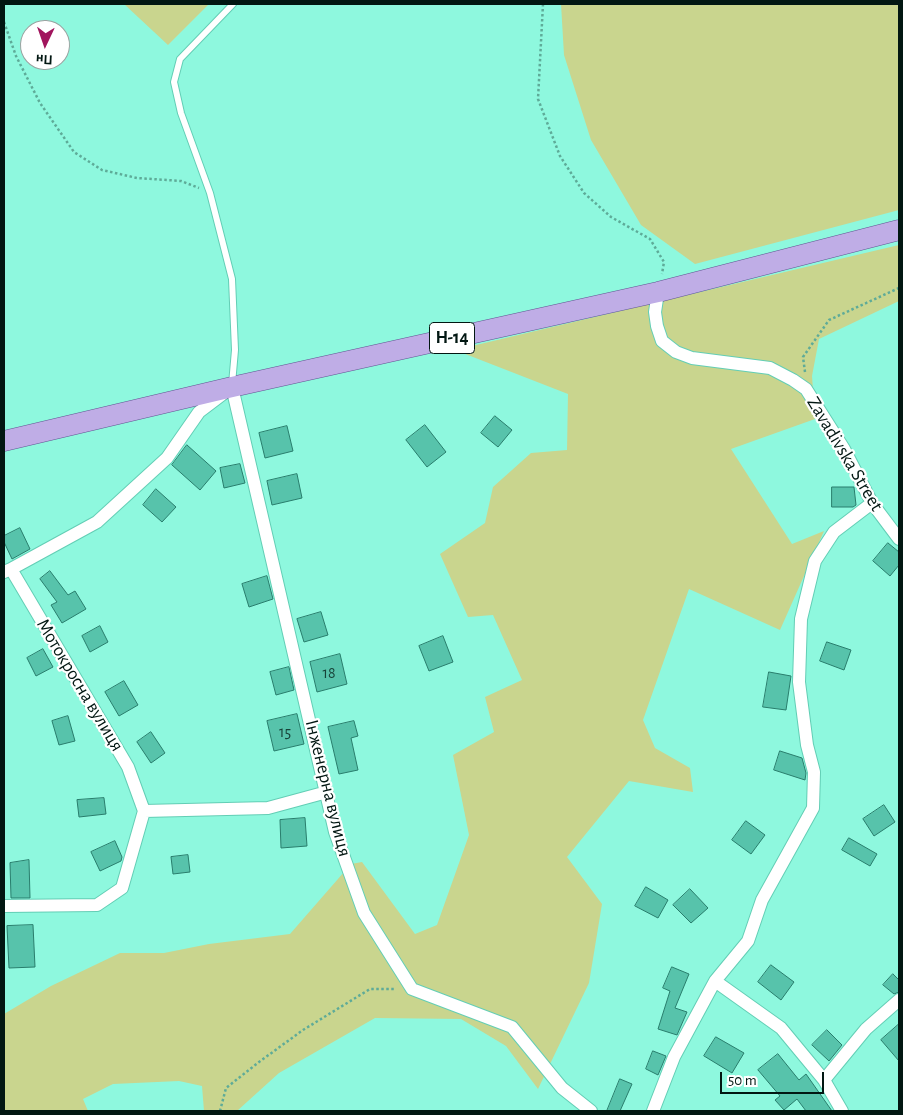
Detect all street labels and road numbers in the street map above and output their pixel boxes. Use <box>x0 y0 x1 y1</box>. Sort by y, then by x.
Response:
road number: Н-14 <box>430 322 474 353</box>
street label: Zavadivska Street <box>802 393 888 515</box>
street label: Мотокросна вулиця <box>31 614 129 756</box>
street label: Інженерна вулиця <box>300 717 356 859</box>

